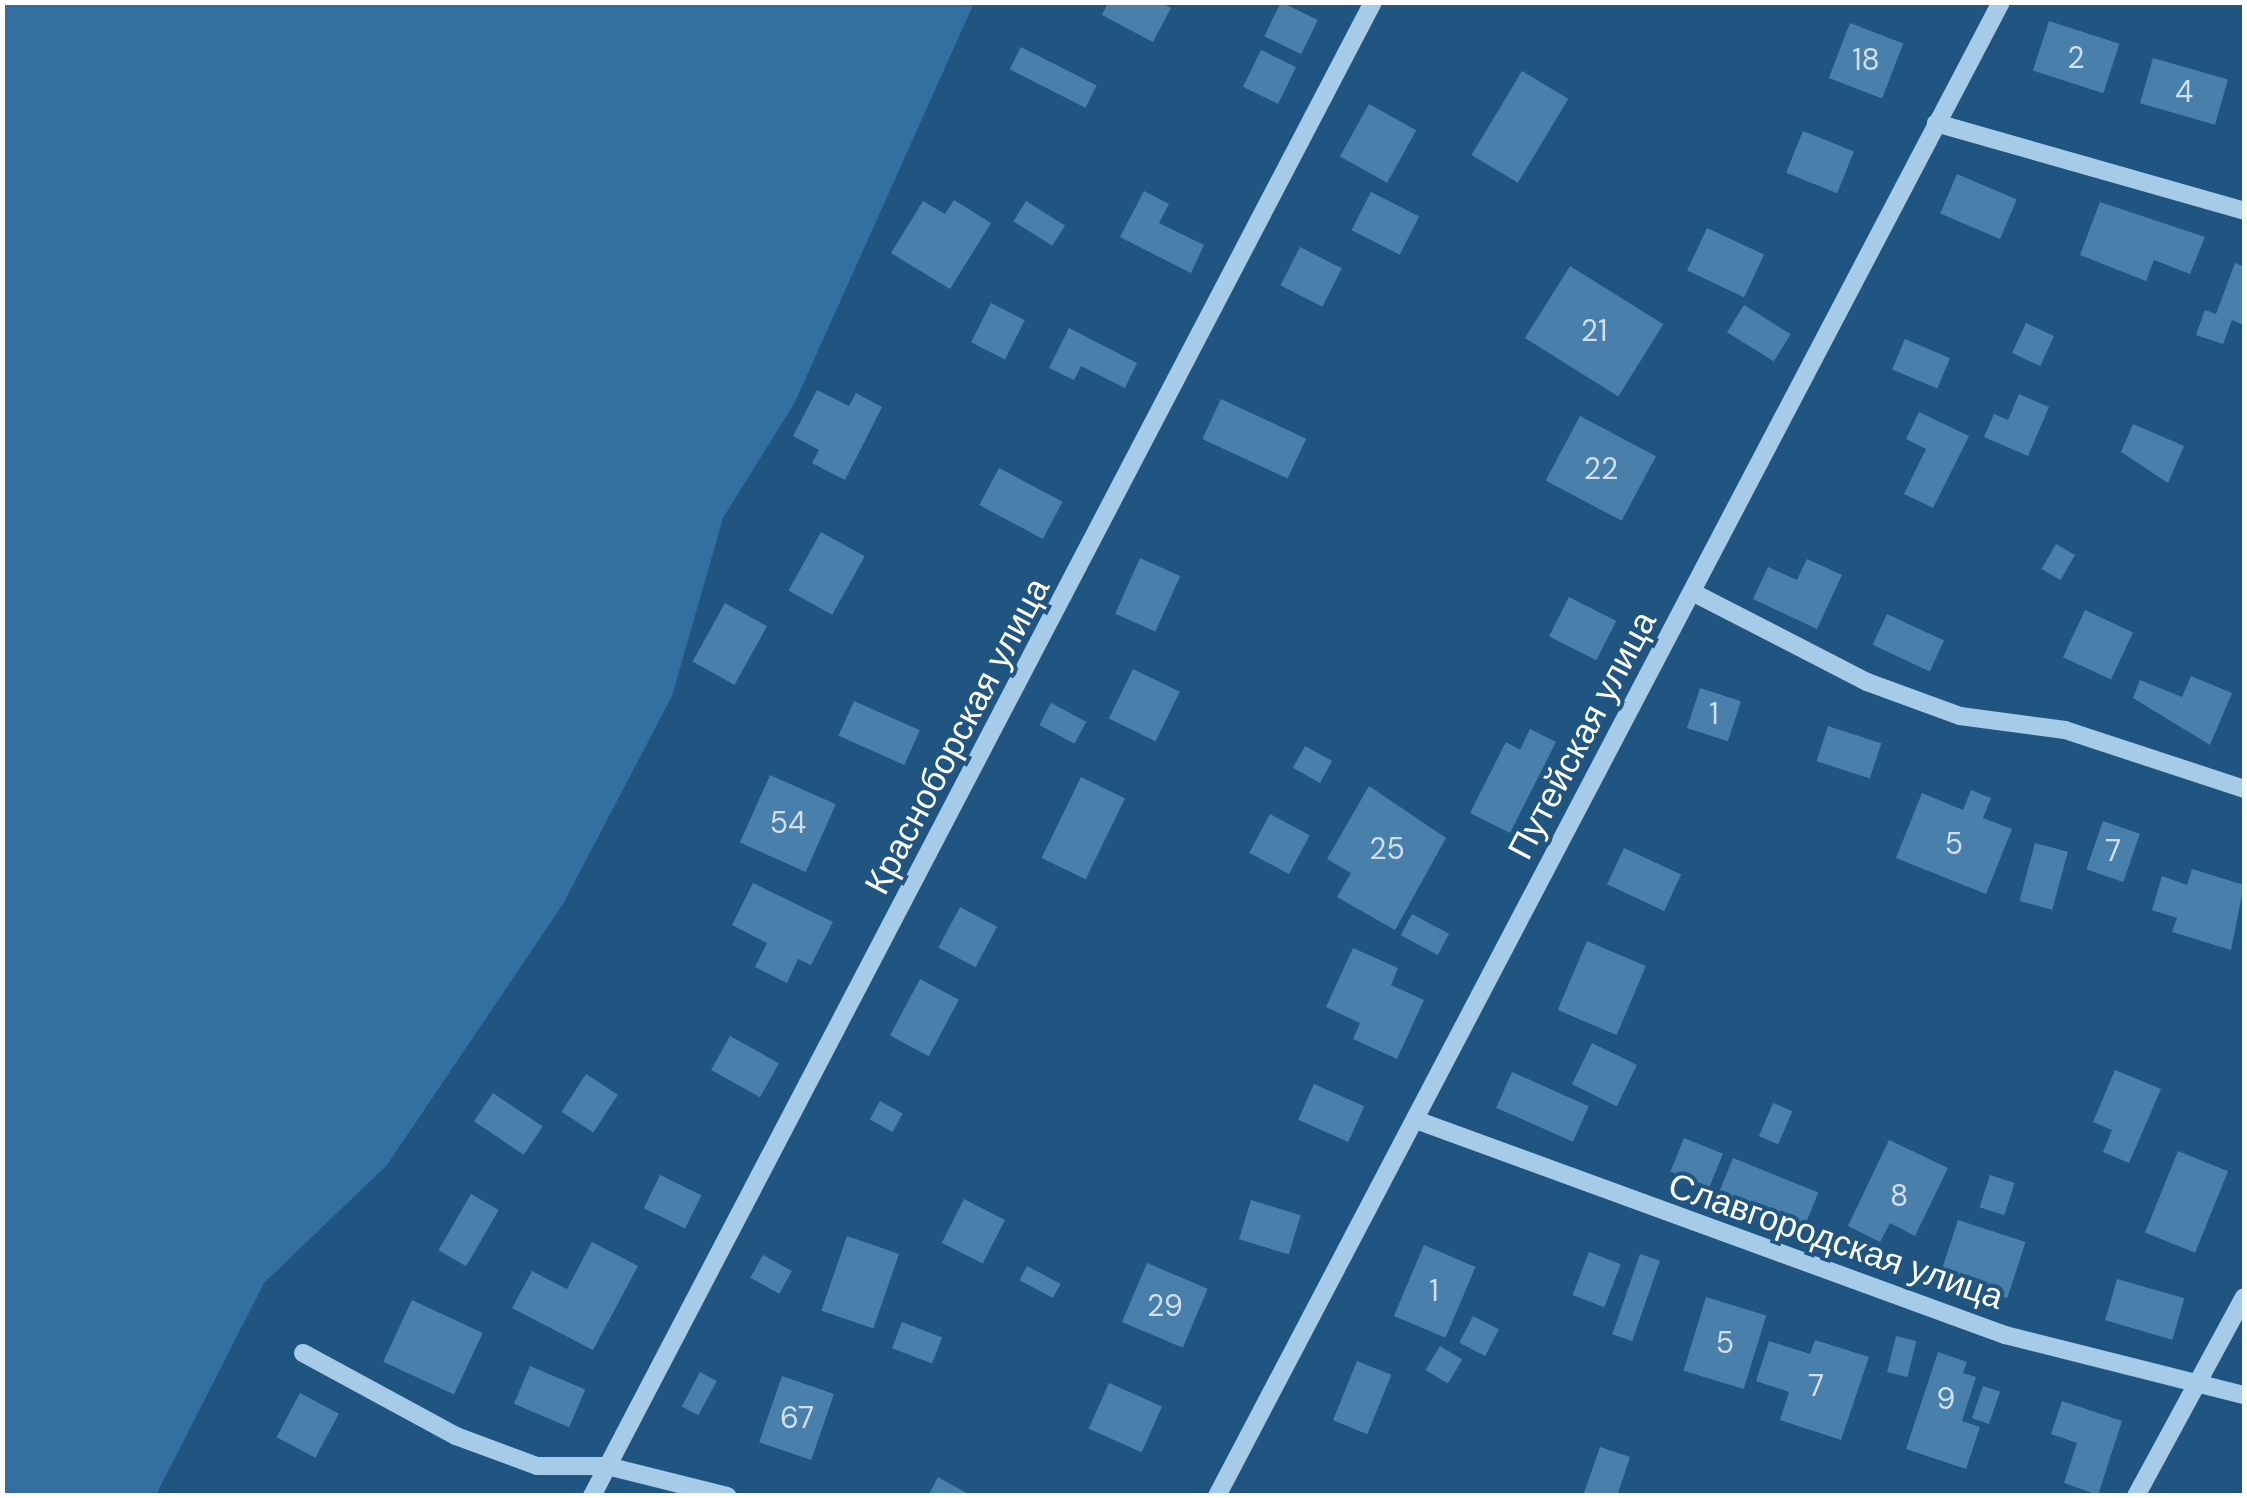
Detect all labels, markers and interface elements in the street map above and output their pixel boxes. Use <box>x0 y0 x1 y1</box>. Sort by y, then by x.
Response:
house number: 2 <box>2067 40 2085 76</box>
house number: 18 <box>1852 42 1880 78</box>
house number: 4 <box>2175 74 2193 110</box>
house number: 21 <box>1581 313 1607 349</box>
house number: 22 <box>1584 451 1618 487</box>
street label: Красноборская улица <box>856 571 1058 901</box>
street label: Путейская улица <box>1499 604 1665 866</box>
house number: 1 <box>1709 696 1719 732</box>
house number: 54 <box>770 805 806 841</box>
house number: 5 <box>1945 826 1963 862</box>
house number: 25 <box>1369 831 1405 867</box>
house number: 7 <box>2105 833 2121 869</box>
street label: Славгородская улица <box>1663 1164 2009 1318</box>
house number: 8 <box>1890 1178 1908 1214</box>
house number: 1 <box>1429 1273 1439 1309</box>
house number: 29 <box>1147 1288 1183 1324</box>
house number: 5 <box>1716 1325 1734 1361</box>
house number: 7 <box>1808 1368 1824 1404</box>
house number: 9 <box>1937 1381 1955 1417</box>
house number: 67 <box>780 1400 814 1436</box>

